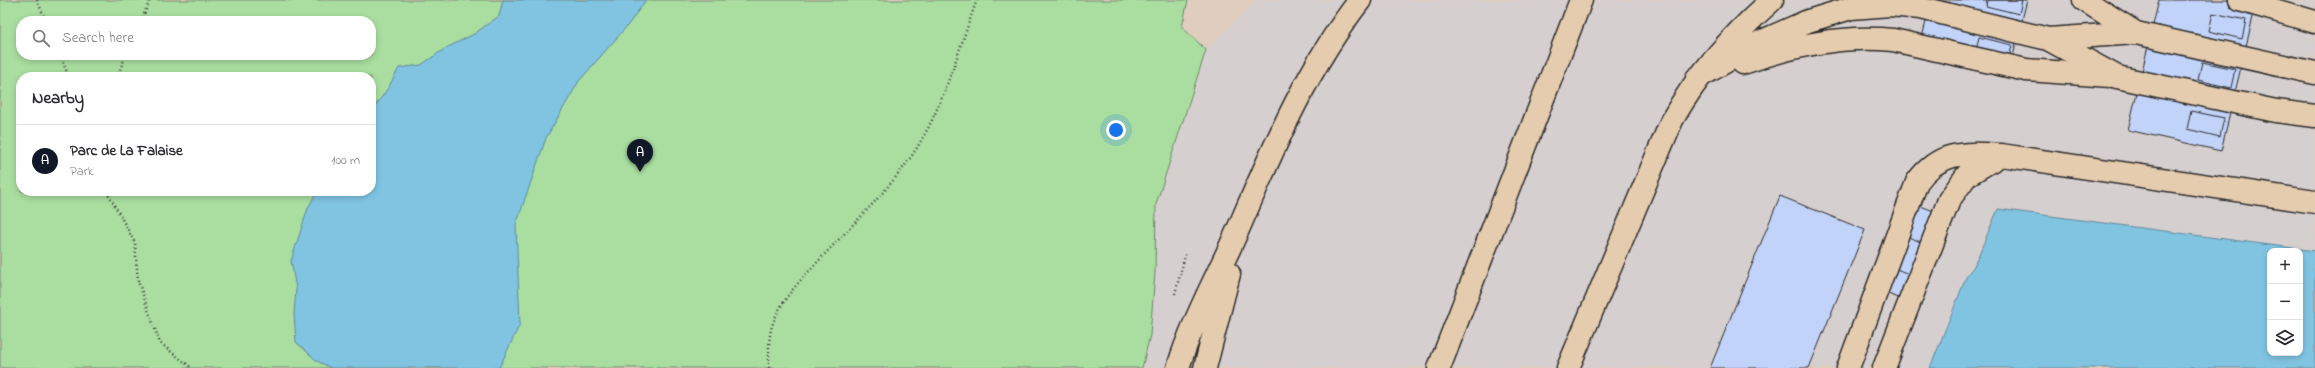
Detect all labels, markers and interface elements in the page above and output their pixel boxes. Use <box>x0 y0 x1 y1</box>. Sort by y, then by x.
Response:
search box <box>16 16 376 60</box>
icon: search <box>30 27 52 49</box>
text: Search here <box>62 27 134 49</box>
text: Nearby <box>32 86 84 111</box>
your location <box>1106 120 1126 140</box>
pin: A <box>627 139 653 172</box>
text: Parc de La Falaise <box>70 140 183 162</box>
text: A <box>41 151 49 170</box>
text: 100 m <box>331 151 360 170</box>
text: Park <box>70 162 94 181</box>
map controls <box>2267 248 2303 356</box>
button: + <box>2267 248 2303 284</box>
button: − <box>2267 284 2303 320</box>
button: layers <box>2267 320 2303 356</box>

